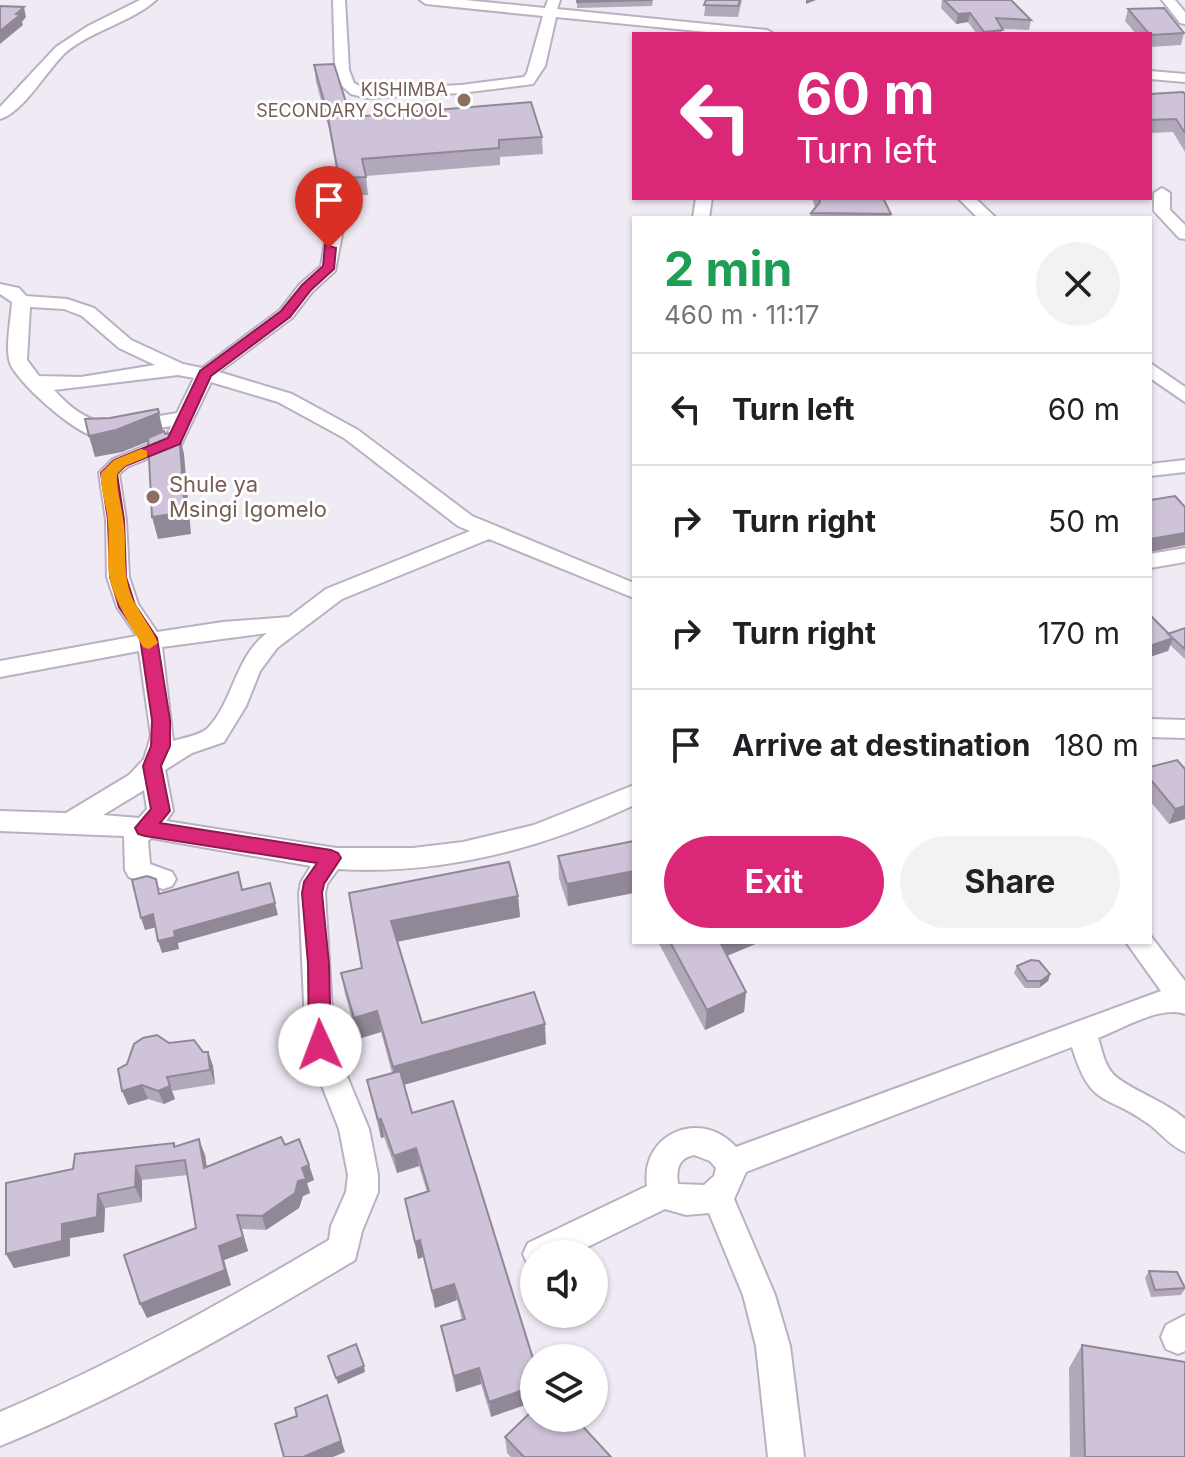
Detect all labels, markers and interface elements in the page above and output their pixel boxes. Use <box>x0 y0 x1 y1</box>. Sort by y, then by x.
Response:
text: 60 m <box>796 60 935 128</box>
icon: left <box>664 64 768 168</box>
place label: KISHIMBA SECONDARY SCHOOL <box>256 79 448 121</box>
marker: KISHIMBA SECONDARY SCHOOL <box>455 91 473 109</box>
text: Turn left <box>796 128 937 172</box>
pin <box>295 166 363 248</box>
icon: arrive <box>307 178 351 222</box>
text: 2 min <box>664 239 792 298</box>
button: close <box>1036 242 1120 326</box>
text: 460 m · 11:17 <box>664 299 819 330</box>
icon: left <box>664 387 708 431</box>
text: Turn left <box>732 391 854 427</box>
text: 60 m <box>1048 391 1120 427</box>
place label: Shule ya Msingi Igomelo <box>169 471 327 522</box>
marker: Shule ya Msingi Igomelo <box>144 488 162 506</box>
icon: right <box>664 499 708 543</box>
text: Turn right <box>732 503 876 539</box>
text: 50 m <box>1048 503 1120 539</box>
icon: right <box>664 611 708 655</box>
text: Turn right <box>732 615 876 651</box>
text: 170 m <box>1038 615 1120 651</box>
icon: arrive <box>664 723 708 767</box>
text: Arrive at destination <box>732 727 1030 763</box>
text: 180 m <box>1054 727 1139 763</box>
button: Exit <box>664 836 884 928</box>
button: Share <box>900 836 1120 928</box>
position arrow <box>278 1003 362 1087</box>
map controls <box>520 1240 608 1432</box>
button: sound <box>520 1240 608 1328</box>
button: layers <box>520 1344 608 1432</box>

